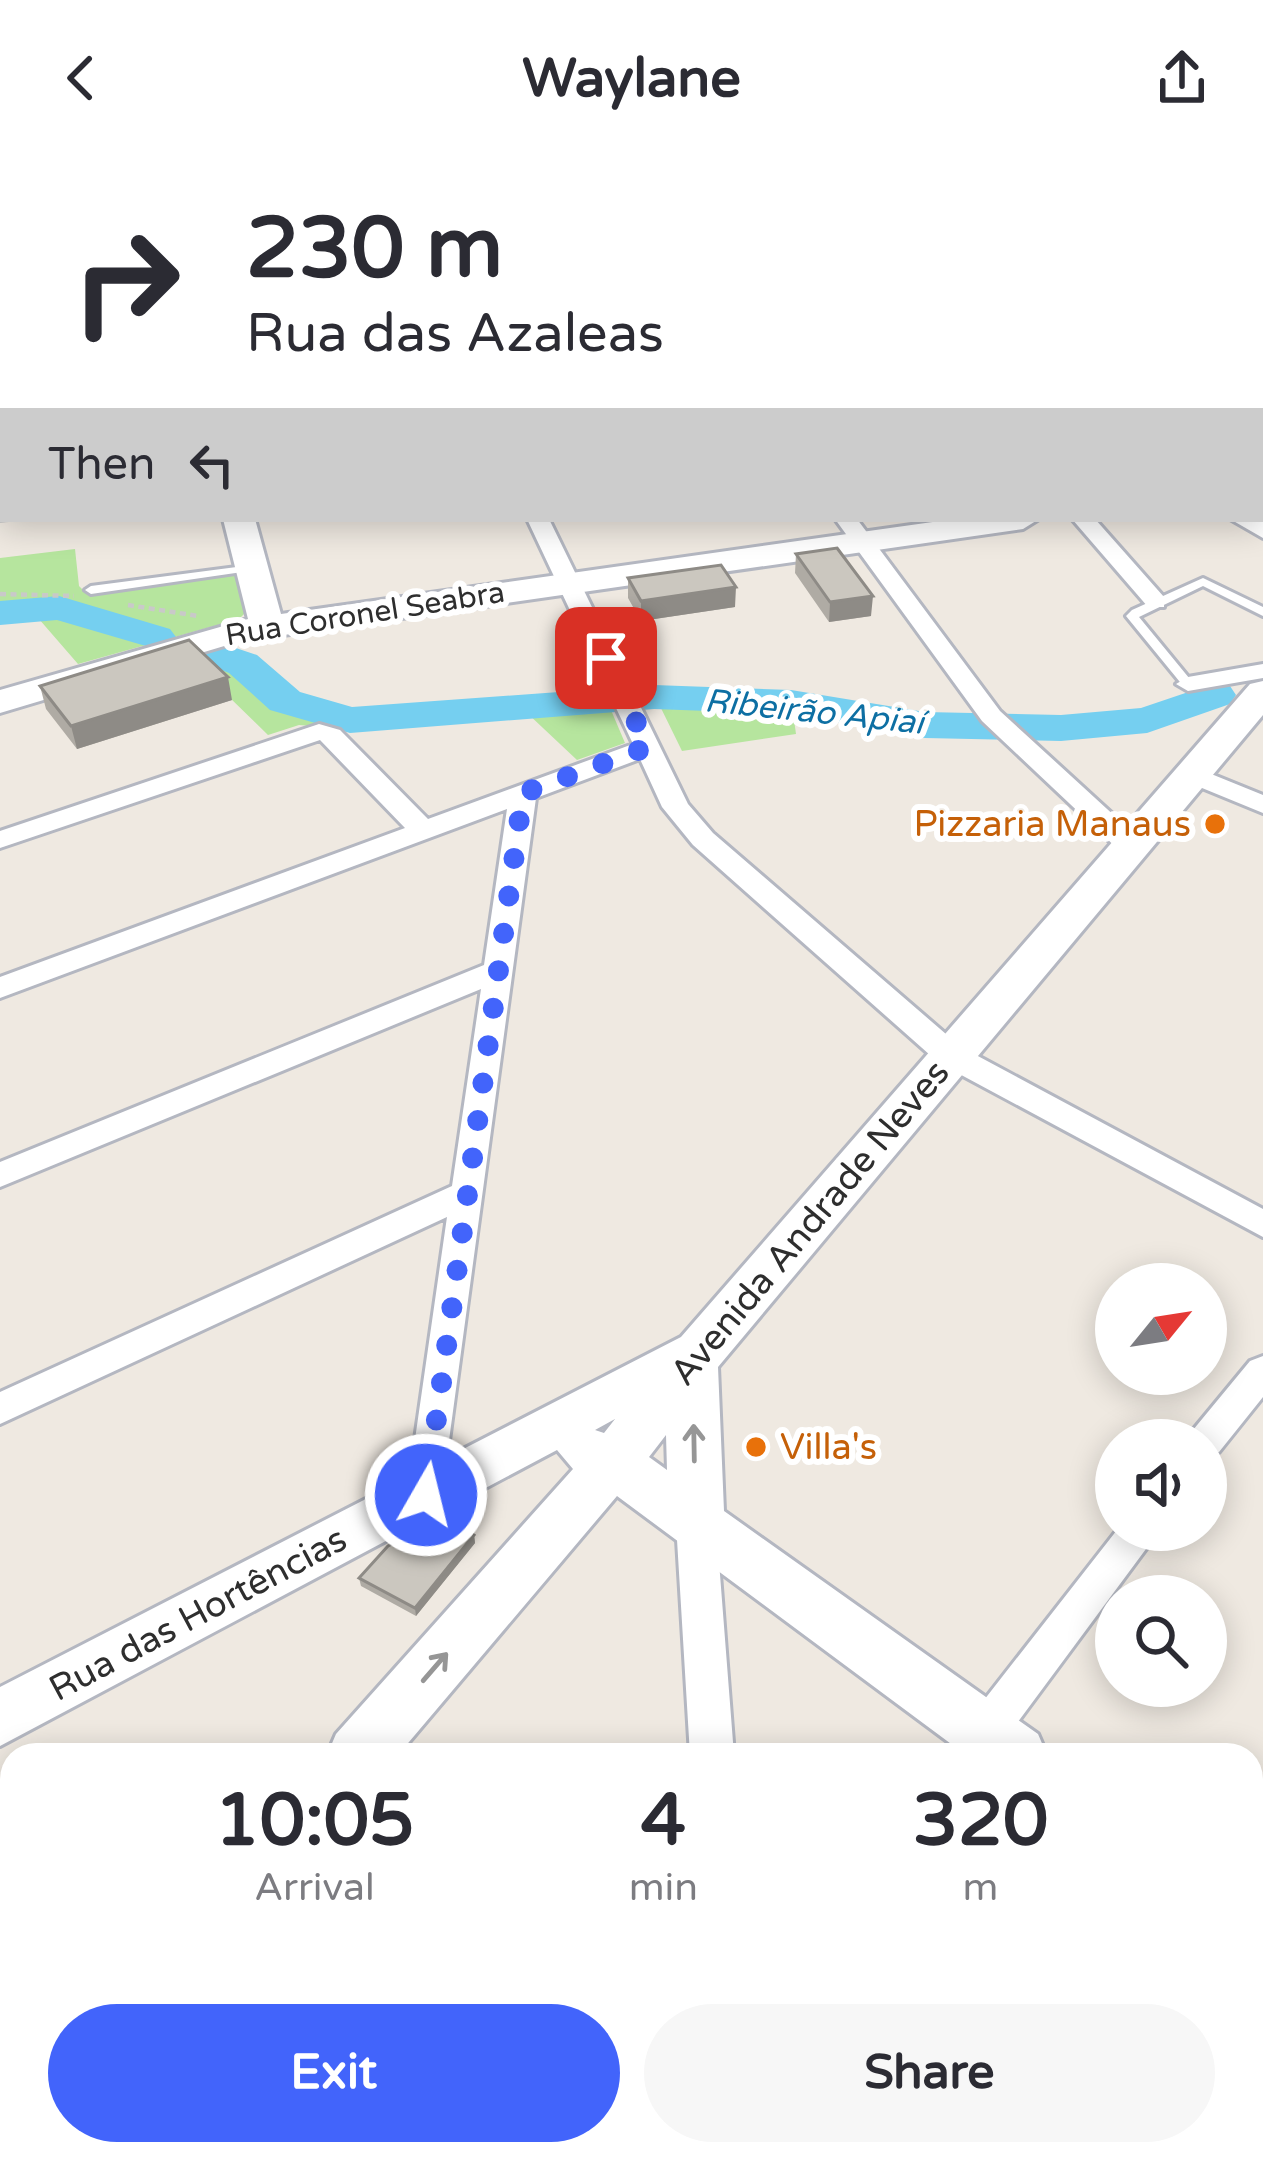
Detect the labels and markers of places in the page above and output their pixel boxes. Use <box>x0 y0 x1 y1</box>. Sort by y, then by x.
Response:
pin <box>555 607 657 709</box>
place label: Pizzaria Manaus <box>913 803 1191 846</box>
marker: Pizzaria Manaus <box>1202 811 1228 837</box>
place label: Villa's <box>780 1426 877 1469</box>
marker: Villa's <box>743 1434 769 1460</box>

